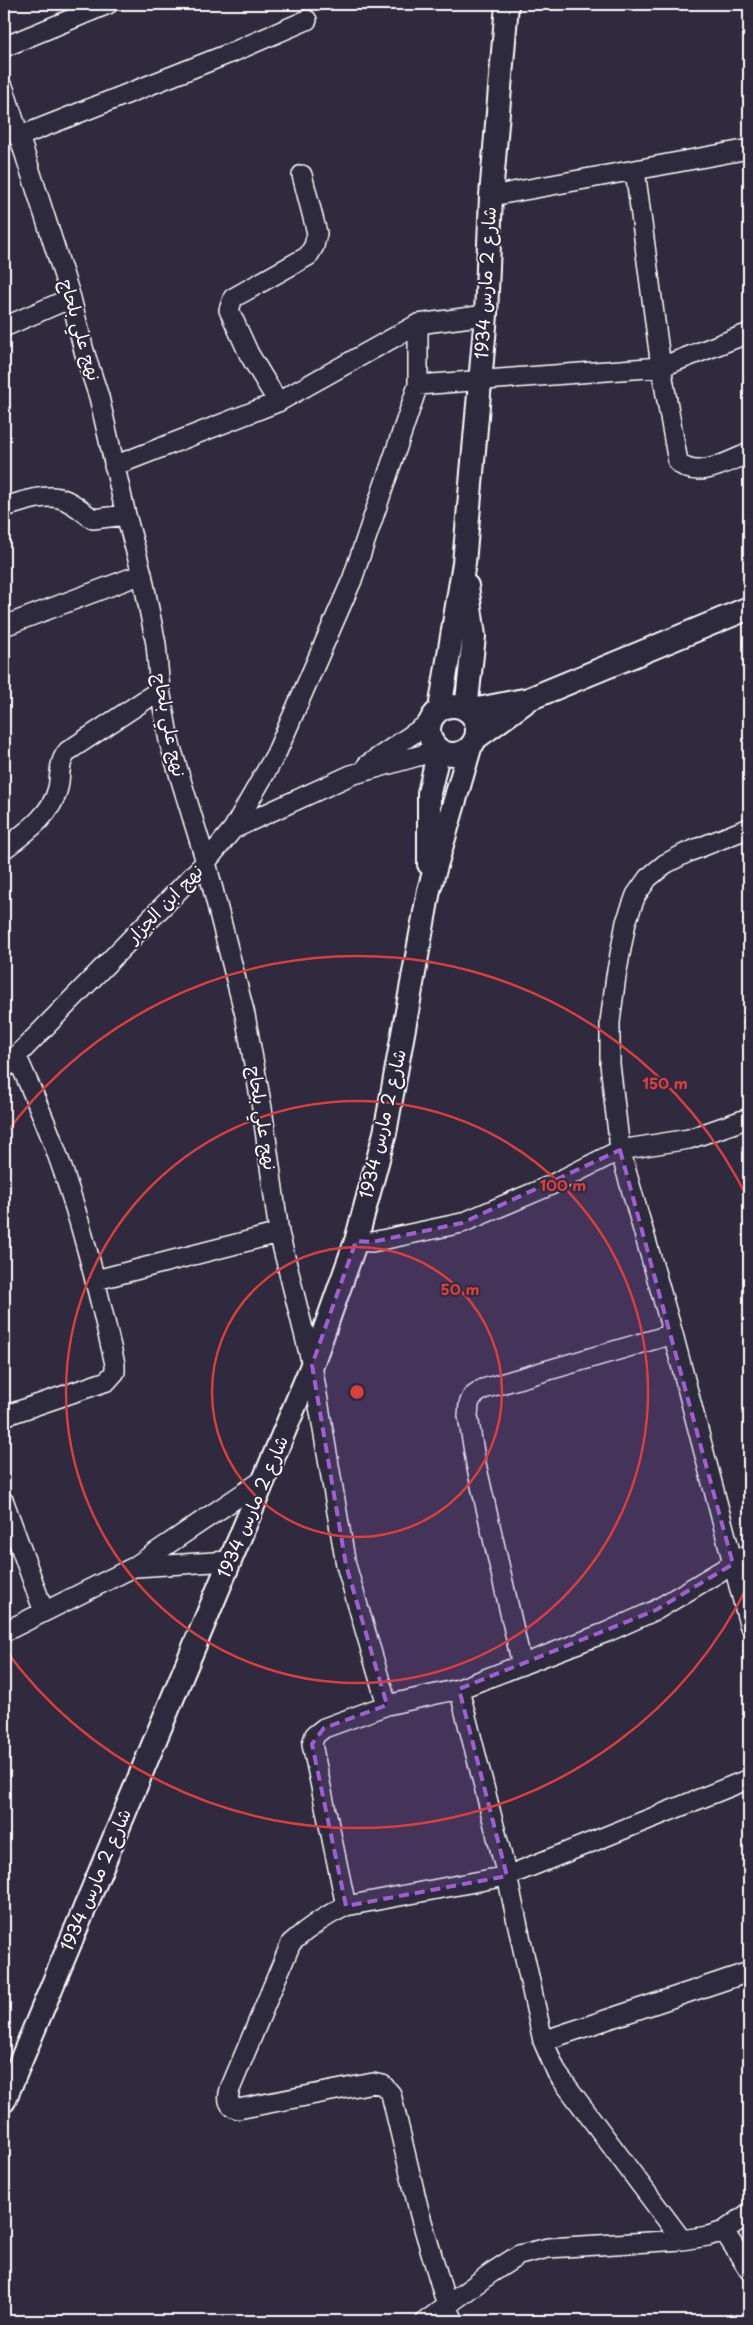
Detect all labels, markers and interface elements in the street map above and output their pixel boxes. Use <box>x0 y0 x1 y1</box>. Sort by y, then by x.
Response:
street label: شارع 2 مارس 1934 <box>467 206 502 360</box>
street label: نهج علي بلحاج <box>50 275 109 385</box>
street label: نهج علي بلحاج <box>143 671 194 780</box>
street label: نهج ابن الجزار <box>118 858 208 950</box>
street label: شارع 2 مارس 1934 <box>351 1046 412 1201</box>
street label: نهج علي بلحاج <box>238 1064 285 1172</box>
text: 150 m <box>642 1071 688 1094</box>
text: 100 m <box>540 1173 586 1196</box>
text: 50 m <box>441 1277 479 1300</box>
centre of rings <box>348 1383 366 1401</box>
street label: شارع 2 مارس 1934 <box>209 1431 294 1582</box>
street label: شارع 2 مارس 1934 <box>52 1804 137 1955</box>

